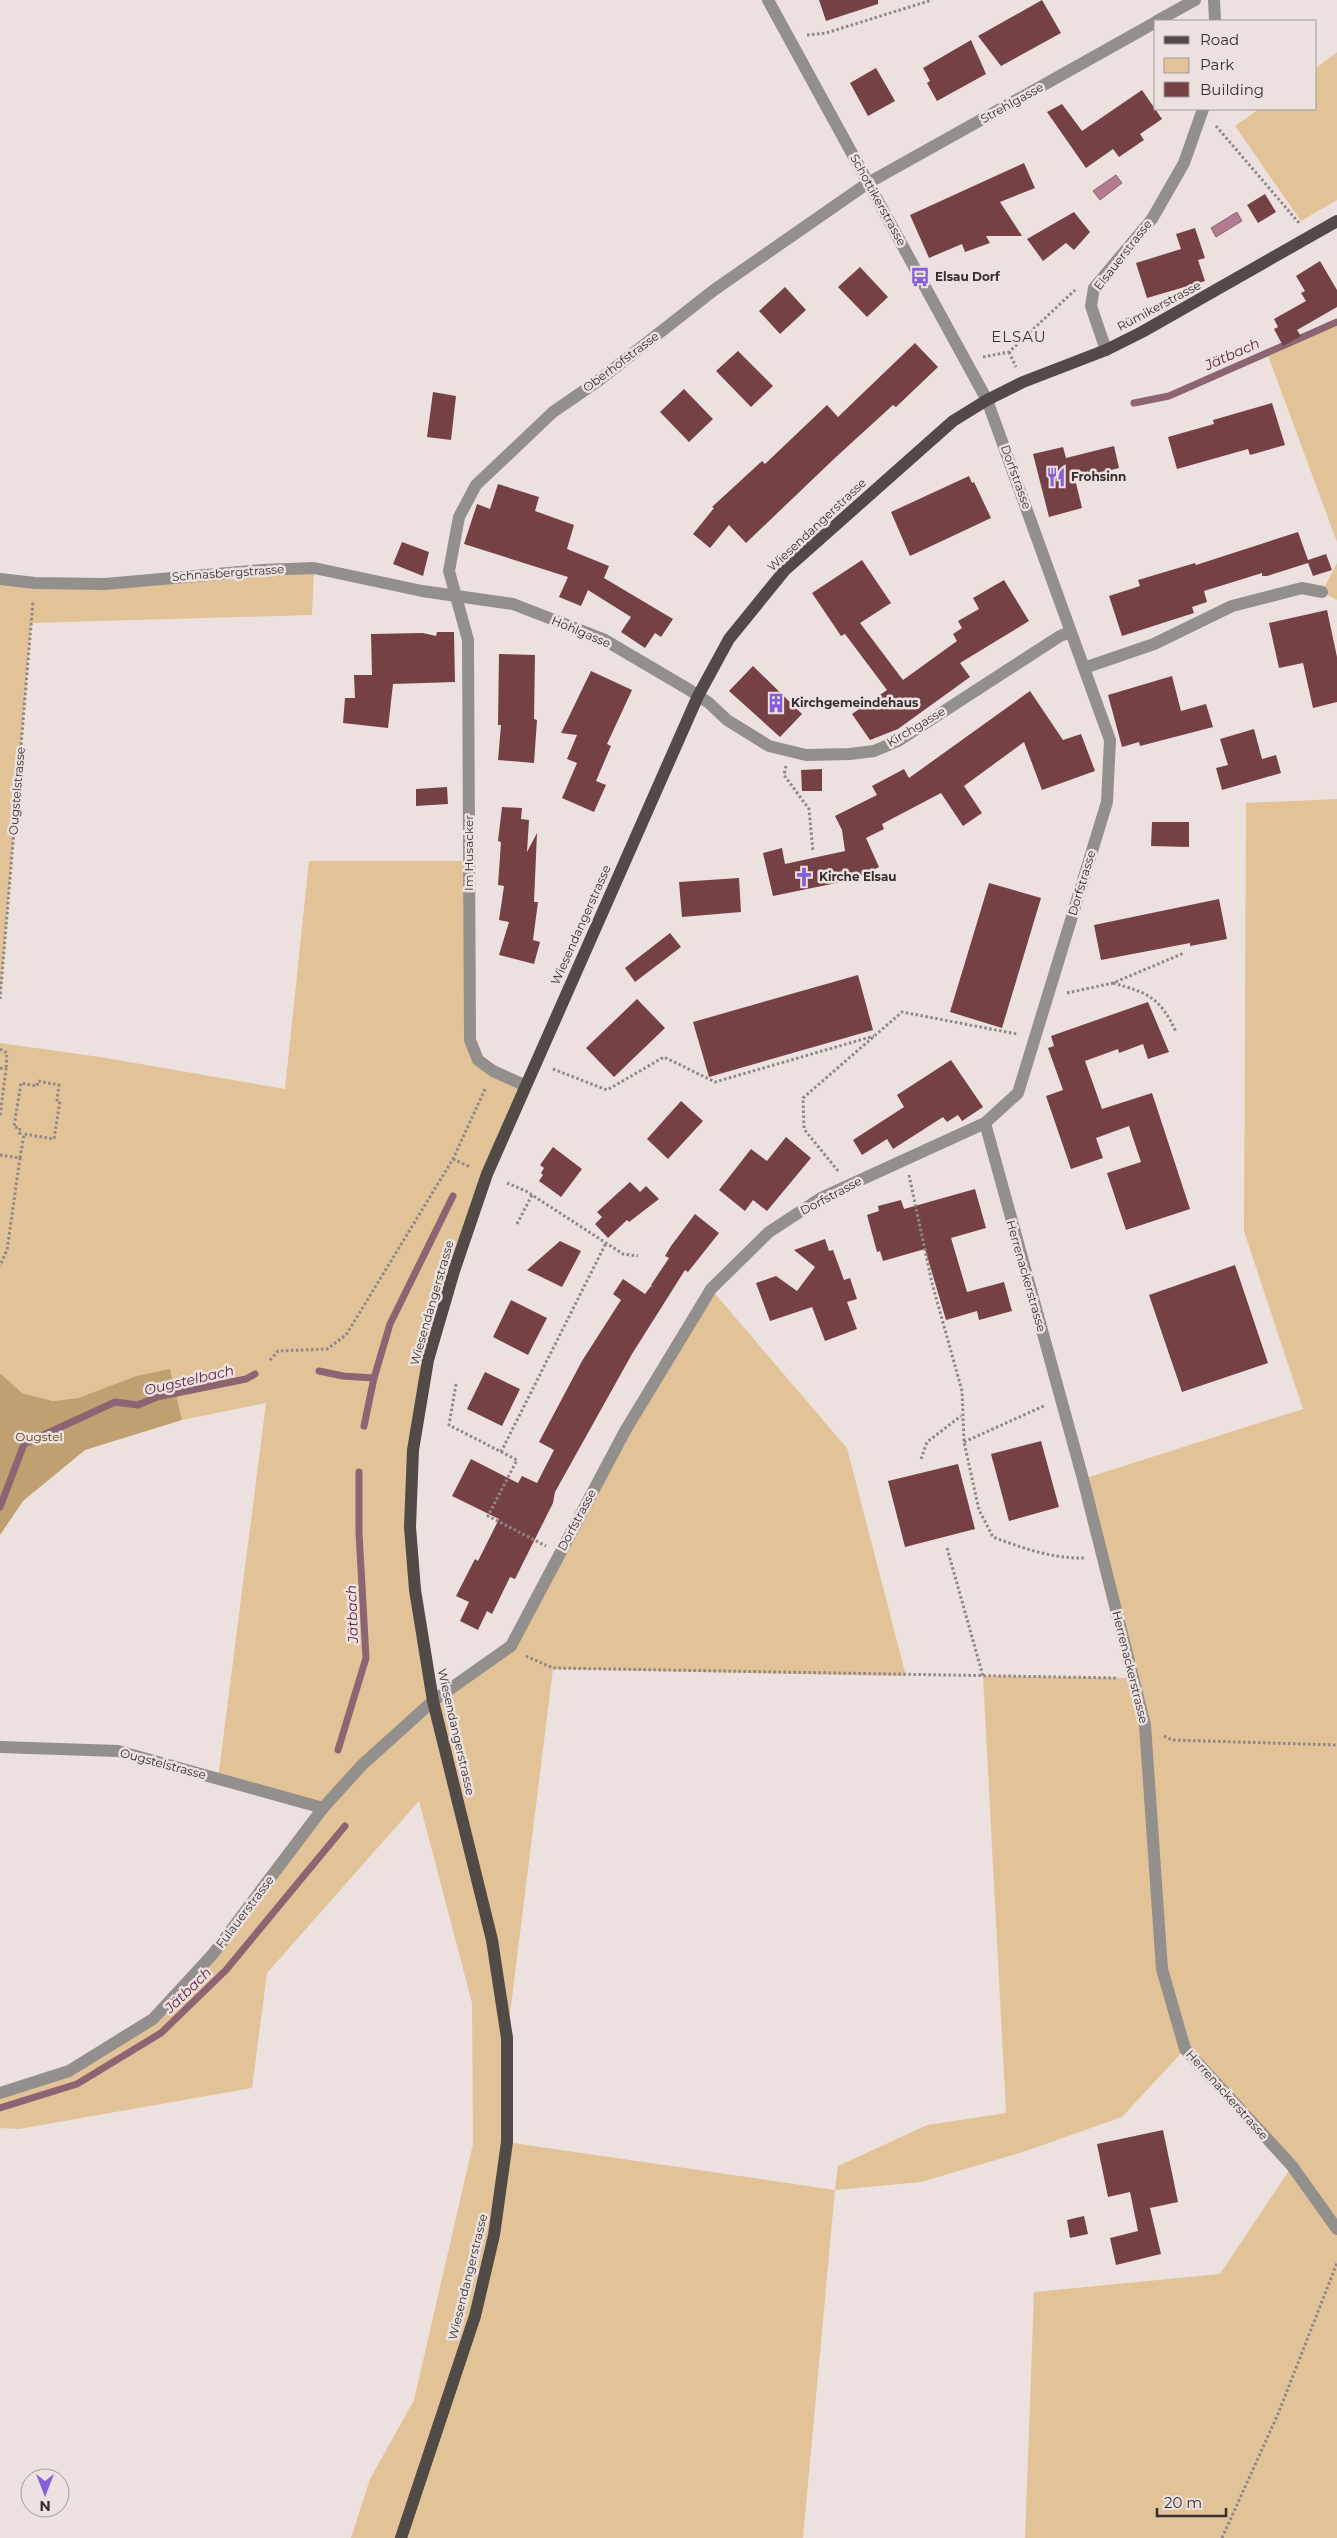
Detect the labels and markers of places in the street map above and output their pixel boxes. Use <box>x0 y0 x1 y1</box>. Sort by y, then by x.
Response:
bus stop icon: Elsau Dorf <box>909 266 931 288</box>
place label: Elsau Dorf <box>935 269 1001 284</box>
restaurant icon: Frohsinn <box>1045 466 1067 488</box>
place label: Frohsinn <box>1071 469 1126 484</box>
building icon: Kirchgemeindehaus <box>765 692 787 714</box>
place label: Kirchgemeindehaus <box>791 695 919 710</box>
church icon: Kirche Elsau <box>793 866 815 888</box>
place label: Kirche Elsau <box>819 869 897 884</box>

